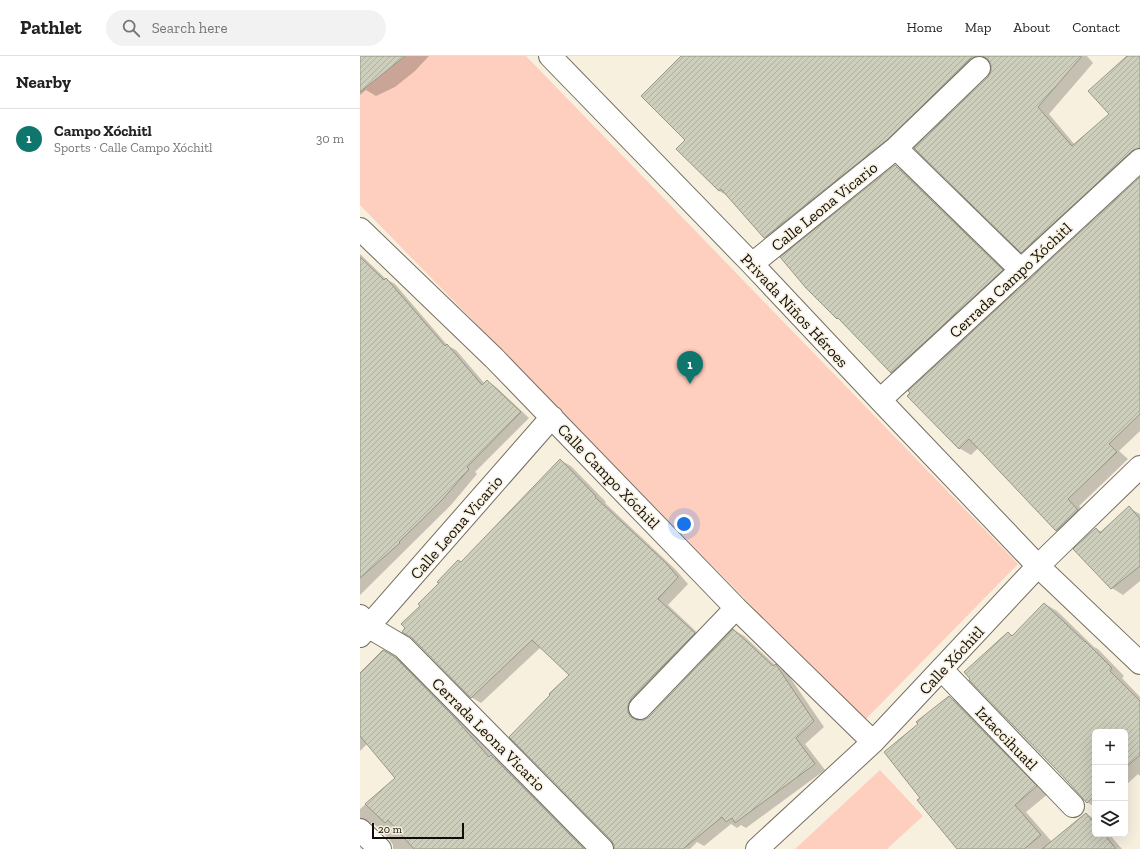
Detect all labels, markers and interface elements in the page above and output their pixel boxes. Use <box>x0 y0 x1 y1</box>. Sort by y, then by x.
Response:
search box <box>106 10 386 46</box>
text: Pathlet <box>20 16 82 39</box>
icon: search <box>120 17 142 39</box>
text: Search here <box>152 19 228 37</box>
text: Home <box>907 19 943 36</box>
text: Map <box>965 19 991 36</box>
text: About <box>1013 19 1050 36</box>
text: Contact <box>1072 19 1120 36</box>
text: Nearby <box>16 72 71 92</box>
text: Campo Xóchitl <box>54 122 152 140</box>
text: 1 <box>26 131 32 146</box>
text: 30 m <box>316 131 344 146</box>
text: Sports · Calle Campo Xóchitl <box>54 140 212 155</box>
street label: Calle Leona Vicario <box>767 158 881 255</box>
street label: Cerrada Campo Xóchitl <box>945 219 1075 342</box>
street label: Privada Niños Héroes <box>737 249 852 371</box>
pin: 1 <box>677 351 703 384</box>
street label: Calle Campo Xóchitl <box>554 420 664 533</box>
street label: Calle Leona Vicario <box>406 472 507 583</box>
your location <box>674 514 694 534</box>
street label: Calle Xóchitl <box>915 622 988 698</box>
street label: Cerrada Leona Vicario <box>428 674 549 795</box>
street label: Iztaccihuatl <box>972 703 1042 774</box>
map controls <box>1092 729 1128 837</box>
button: + <box>1092 729 1128 765</box>
button: − <box>1092 765 1128 801</box>
button: layers <box>1092 801 1128 837</box>
scale bar <box>372 821 464 840</box>
text: 20 m <box>378 823 402 836</box>

